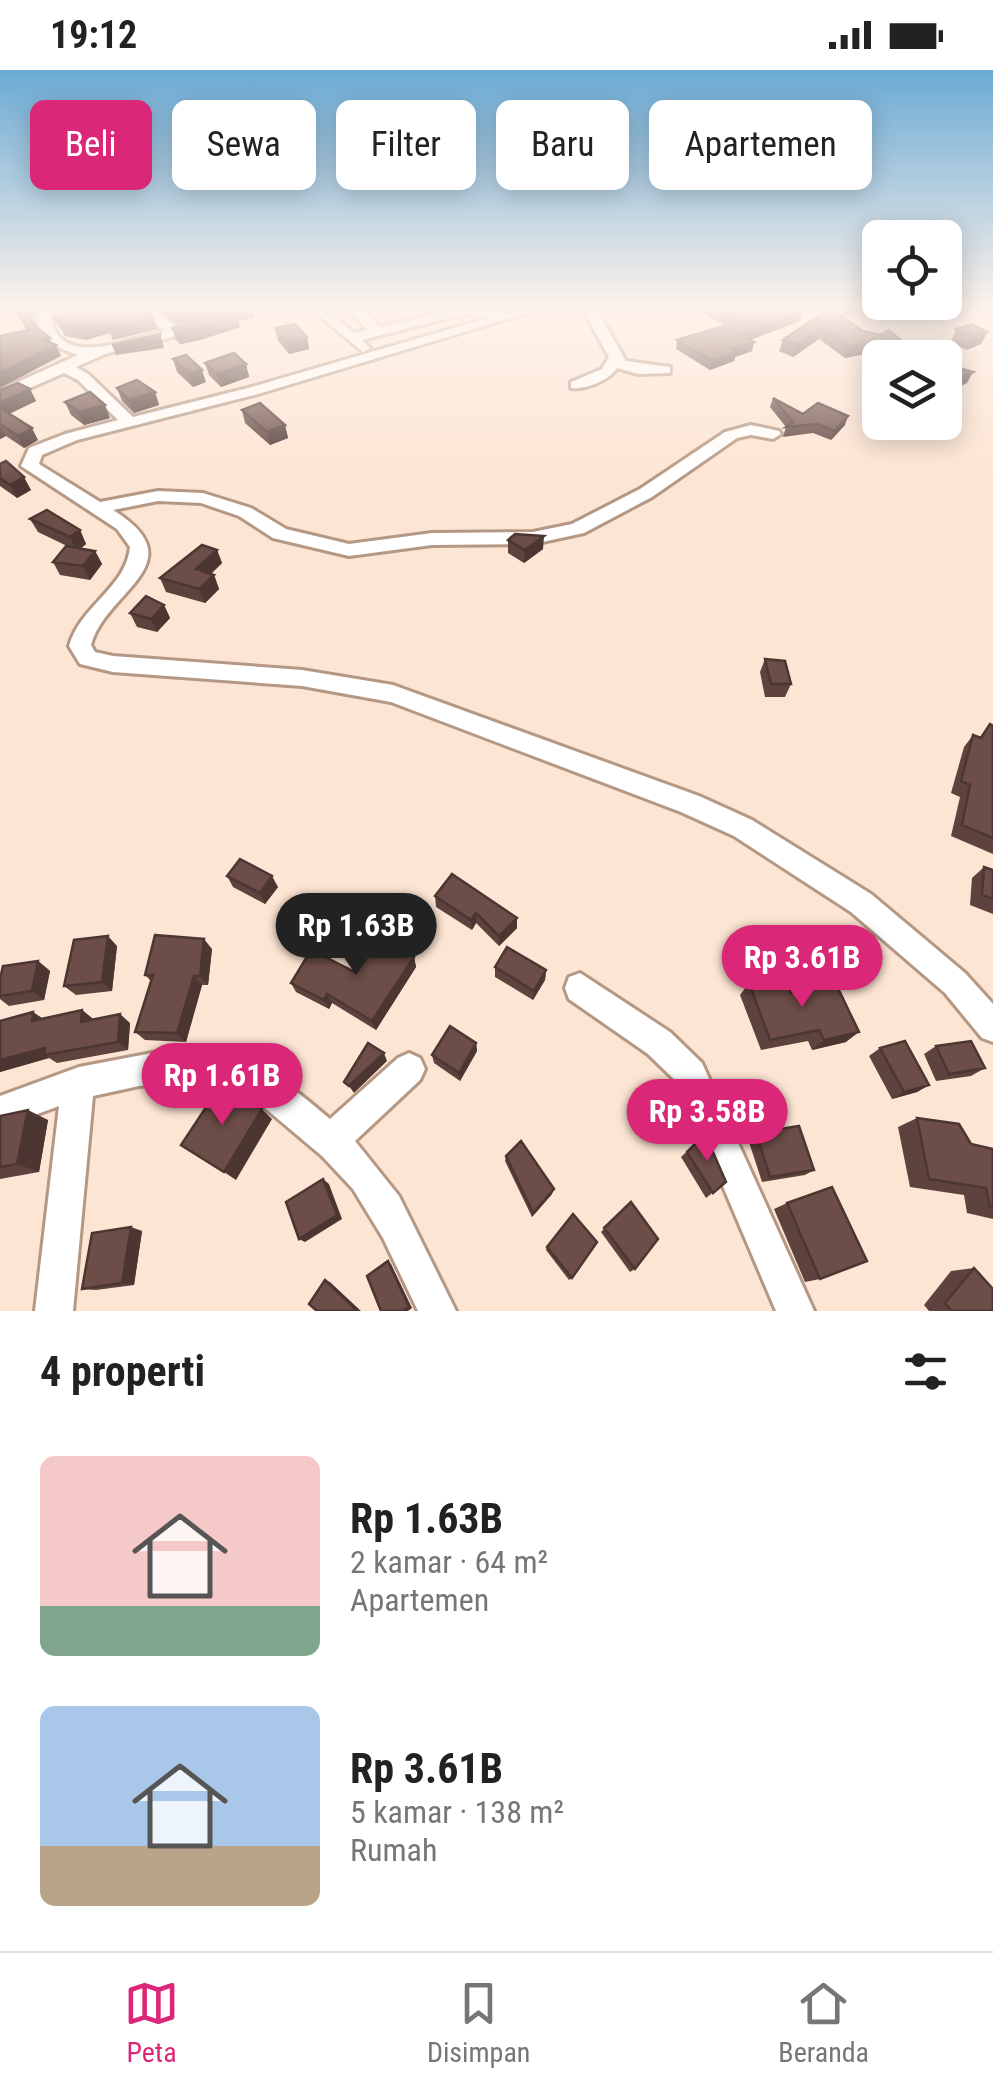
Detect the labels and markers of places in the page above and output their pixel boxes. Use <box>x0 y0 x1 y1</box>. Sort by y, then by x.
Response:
pin: Rp 1.63B <box>253 893 459 978</box>
pin: Rp 3.61B <box>699 925 905 1010</box>
pin: Rp 1.61B <box>119 1043 325 1128</box>
pin: Rp 3.58B <box>604 1079 810 1164</box>

